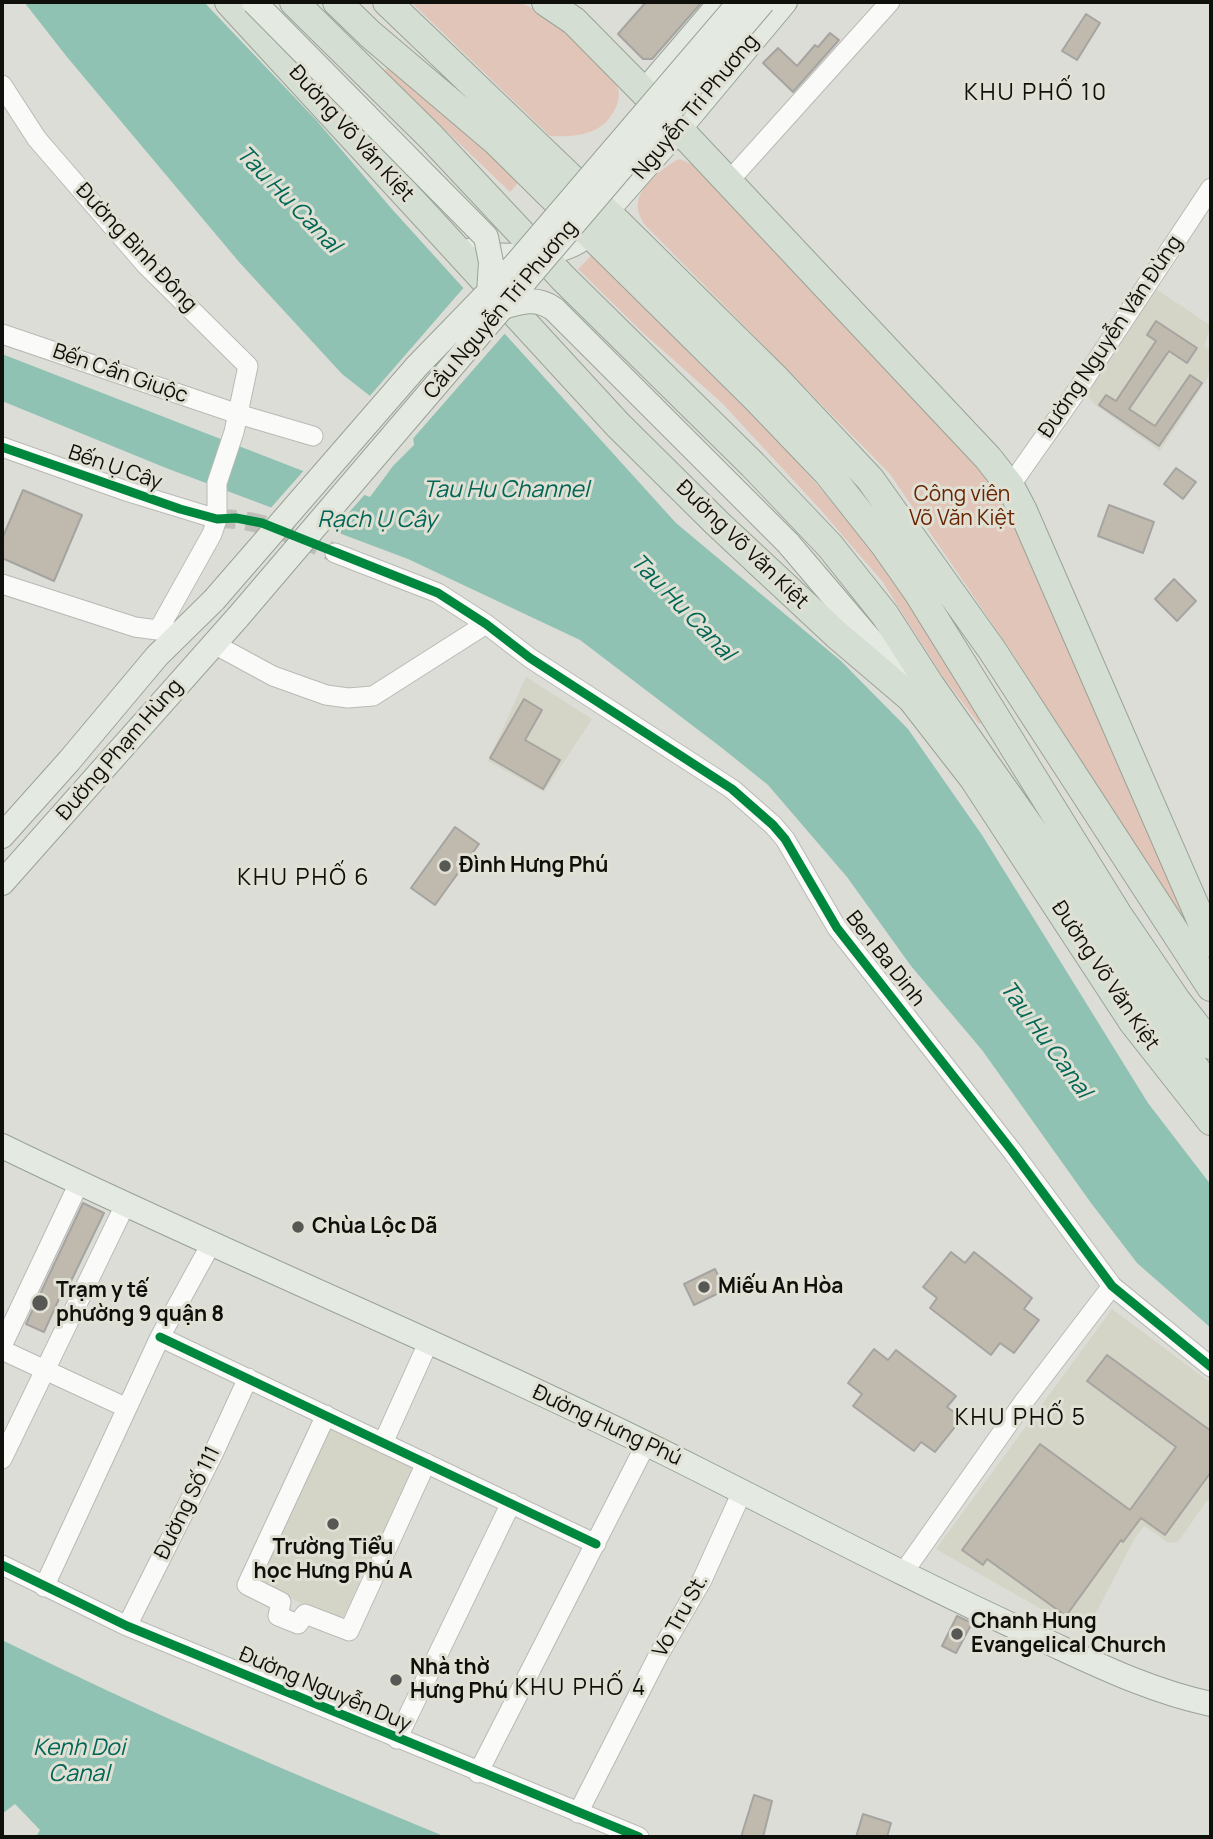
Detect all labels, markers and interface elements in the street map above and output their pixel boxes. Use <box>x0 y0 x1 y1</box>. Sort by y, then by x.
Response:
street label: Nguyễn Tri Phương <box>628 29 764 185</box>
street label: Đường Võ Văn Kiệt <box>283 61 419 207</box>
district label: KHU PHỐ 10 <box>965 80 1107 108</box>
water label: Tau Hu Canal <box>230 141 346 259</box>
street label: Đường Bình Đông <box>70 178 202 318</box>
street label: Cầu Nguyễn Tri Phương <box>419 216 583 404</box>
street label: Đường Nguyễn Văn Đừng <box>1034 231 1188 443</box>
street label: Bến Cần Giuộc <box>49 339 191 409</box>
street label: Bến Ụ Cây <box>65 440 165 496</box>
street label: Đường Võ Văn Kiệt <box>670 475 814 615</box>
water label: Tau Hu Channel <box>423 477 589 505</box>
park label: Công viên Võ Văn Kiệt <box>909 482 1015 532</box>
water label: Rạch Ụ Cây <box>317 507 437 535</box>
water label: Tau Hu Canal <box>624 549 740 667</box>
street label: Đường Phạm Hùng <box>52 674 188 826</box>
place label: Đình Hưng Phú <box>459 853 608 879</box>
marker: Đình Hưng Phú <box>437 858 453 874</box>
district label: KHU PHỐ 6 <box>238 865 370 893</box>
street label: Đường Võ Văn Kiệt <box>1046 897 1164 1055</box>
street label: Ben Ba Dinh <box>840 906 930 1012</box>
water label: Tau Hu Canal <box>993 976 1097 1104</box>
place label: Chùa Lộc Dã <box>312 1214 437 1240</box>
marker: Chùa Lộc Dã <box>290 1219 306 1235</box>
place label: Miếu An Hòa <box>718 1274 843 1300</box>
place label: Trạm y tế phường 9 quận 8 <box>56 1278 224 1328</box>
marker: Miếu An Hòa <box>696 1279 712 1295</box>
marker: Trạm y tế phường 9 quận 8 <box>30 1293 50 1313</box>
street label: Đường Hưng Phú <box>528 1380 686 1472</box>
district label: KHU PHỐ 5 <box>956 1405 1086 1433</box>
street label: Đường Số 111 <box>150 1442 226 1564</box>
marker: Trường Tiểu học Hưng Phú A <box>325 1516 341 1532</box>
place label: Trường Tiểu học Hưng Phú A <box>254 1535 412 1585</box>
street label: Vo Tru St. <box>648 1570 714 1662</box>
place label: Chanh Hung Evangelical Church <box>971 1609 1166 1659</box>
marker: Chanh Hung Evangelical Church <box>949 1626 965 1642</box>
street label: Đường Nguyễn Duy <box>235 1642 415 1738</box>
place label: Nhà thờ Hưng Phú <box>410 1655 508 1705</box>
marker: Nhà thờ Hưng Phú <box>388 1672 404 1688</box>
district label: KHU PHỐ 4 <box>516 1675 646 1703</box>
water label: Kenh Doi Canal <box>33 1735 125 1789</box>

